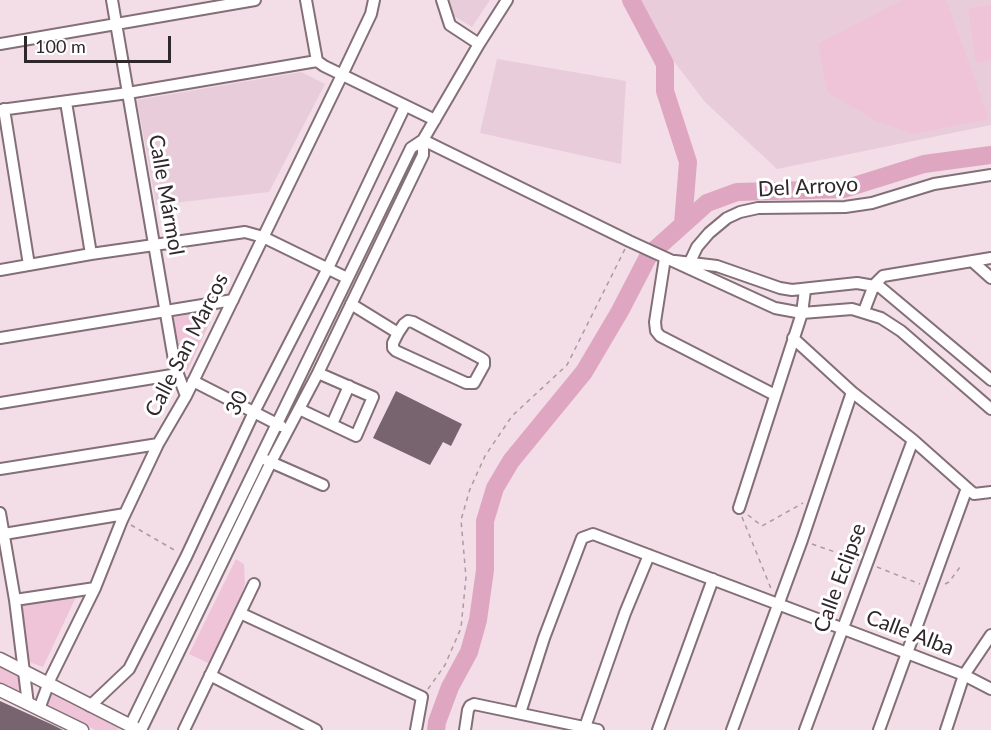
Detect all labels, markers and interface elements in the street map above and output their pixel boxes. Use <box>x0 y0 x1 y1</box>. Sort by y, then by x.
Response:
scale bar <box>27 24 174 62</box>
text: 100 m <box>35 35 86 57</box>
street label: Calle Mármol <box>143 133 189 257</box>
street label: Del Arroyo <box>757 172 859 202</box>
street label: Calle San Marcos <box>140 269 234 421</box>
street label: 30 <box>220 387 254 419</box>
street label: Calle Eclipse <box>809 520 871 636</box>
street label: Calle Alba <box>862 605 958 661</box>

